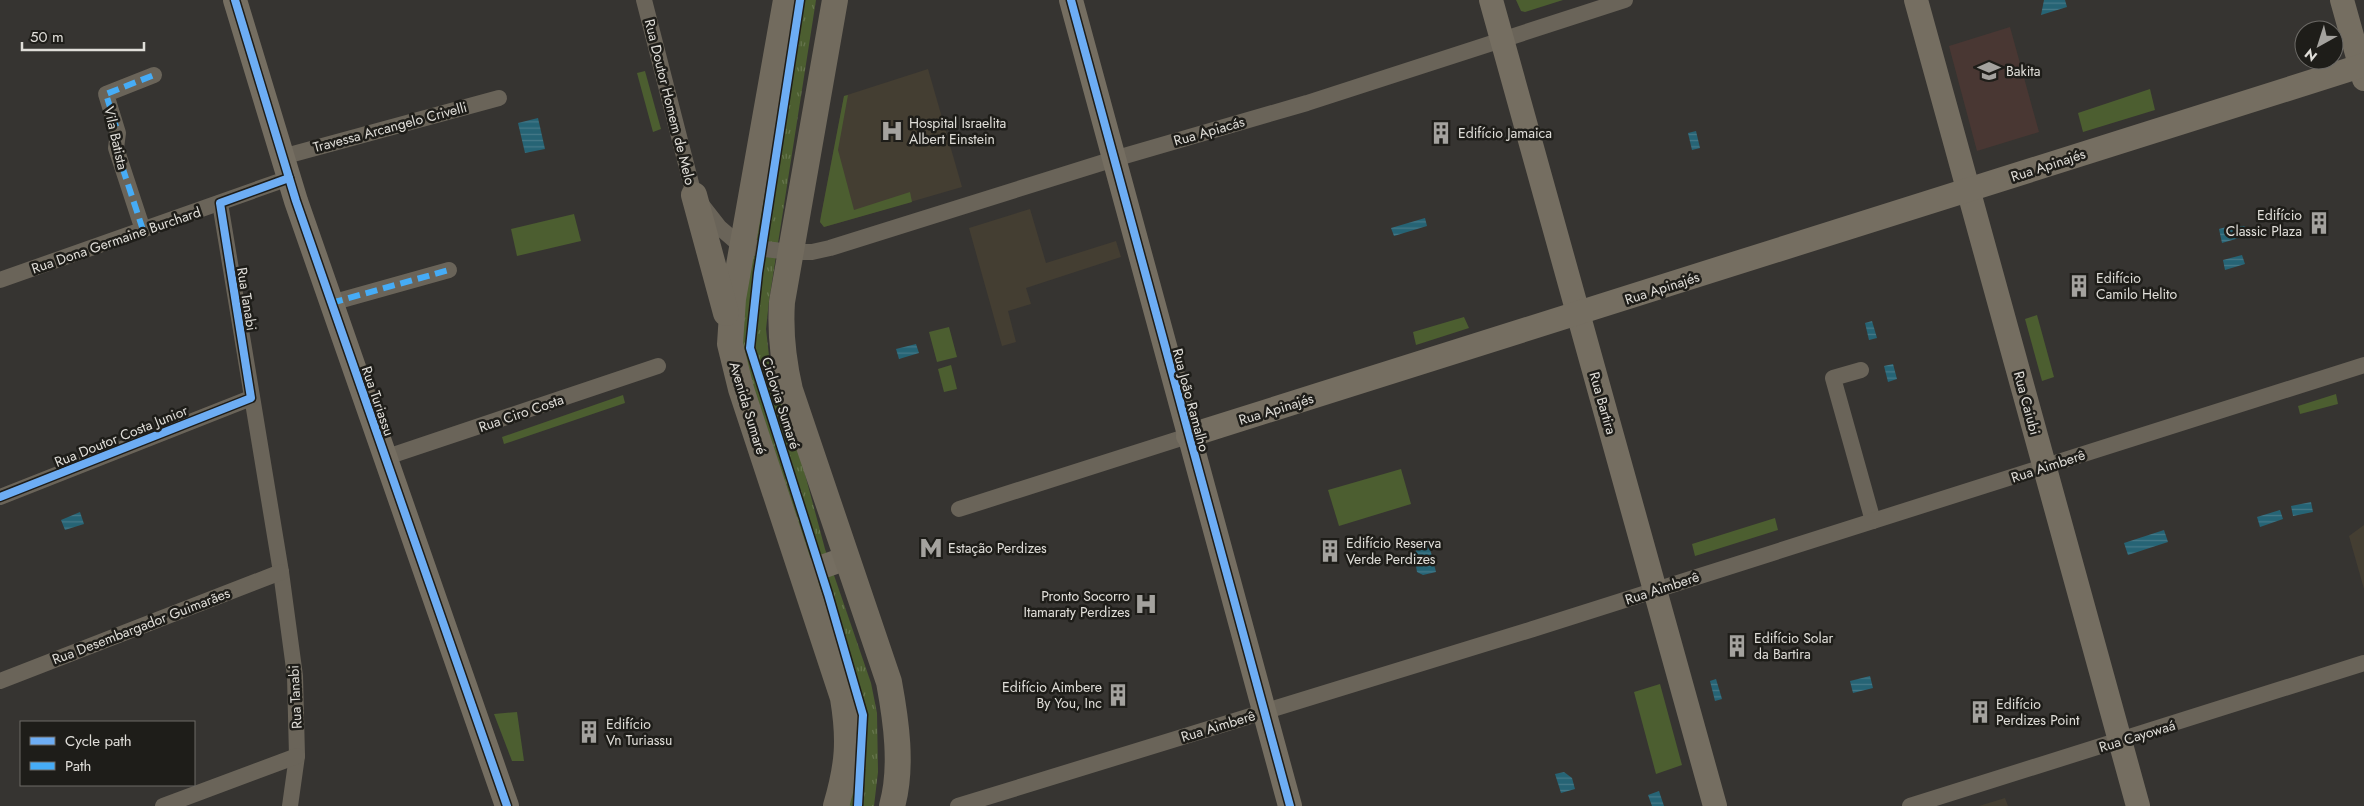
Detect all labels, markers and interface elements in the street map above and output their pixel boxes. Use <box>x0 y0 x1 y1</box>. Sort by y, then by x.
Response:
street label: Rua Doutor Homem de Melo <box>640 17 700 187</box>
scale bar <box>22 20 145 52</box>
north arrow <box>2294 20 2344 70</box>
text: 50 m <box>30 26 64 48</box>
text: N <box>2300 44 2321 66</box>
school or university icon: Bakita <box>1976 58 2002 84</box>
place label: Bakita <box>2006 61 2040 81</box>
street label: Travessa Arcangelo Crivelli <box>311 97 469 157</box>
street label: Vila Batista <box>99 104 133 172</box>
street label: Rua Apiacás <box>1171 111 1247 151</box>
place label: Hospital Israelita Albert Einstein <box>909 113 1006 149</box>
hospital icon: Hospital Israelita Albert Einstein <box>879 118 905 144</box>
building icon: Edifício Jamaica <box>1428 120 1454 146</box>
place label: Edifício Jamaica <box>1458 123 1552 143</box>
street label: Rua Apinajés <box>2008 143 2088 186</box>
street label: Rua Dona Germaine Burchard <box>29 202 203 278</box>
place label: Edifício Classic Plaza <box>2226 205 2302 241</box>
building icon: Edifício Classic Plaza <box>2306 210 2332 236</box>
street label: Rua Tanabi <box>232 266 262 332</box>
street label: Rua Apinajés <box>1622 266 1702 309</box>
place label: Edifício Camilo Helito <box>2096 268 2177 304</box>
building icon: Edifício Camilo Helito <box>2066 273 2092 299</box>
street label: Rua João Ramalho <box>1168 346 1214 454</box>
street label: Ciclovia Sumaré <box>757 354 805 452</box>
street label: Avenida Sumaré <box>724 359 772 457</box>
street label: Rua Turiassu <box>357 363 399 439</box>
street label: Rua Bartira <box>1585 369 1621 437</box>
street label: Rua Caiubi <box>2009 369 2045 437</box>
street label: Rua Apinajés <box>1236 388 1316 430</box>
street label: Rua Ciro Costa <box>476 389 566 437</box>
street label: Rua Doutor Costa Junior <box>51 400 191 472</box>
street label: Rua Aimberê <box>2008 445 2088 487</box>
place label: Edifício Reserva Verde Perdizes <box>1346 533 1441 569</box>
metro station icon: Estação Perdizes <box>918 535 944 561</box>
place label: Estação Perdizes <box>948 538 1047 558</box>
building icon: Edifício Reserva Verde Perdizes <box>1317 538 1343 564</box>
street label: Rua Aimberê <box>1622 567 1702 609</box>
street label: Rua Desembargador Guimarães <box>49 583 233 669</box>
place label: Pronto Socorro Itamaraty Perdizes <box>1024 586 1130 622</box>
hospital icon: Pronto Socorro Itamaraty Perdizes <box>1133 591 1159 617</box>
place label: Edifício Solar da Bartira <box>1754 628 1833 664</box>
building icon: Edifício Solar da Bartira <box>1724 633 1750 659</box>
street label: Rua Tanabi <box>283 665 307 729</box>
place label: Edifício Aimbere By You, Inc <box>1002 677 1102 713</box>
building icon: Edifício Aimbere By You, Inc <box>1105 682 1131 708</box>
place label: Edifício Perdizes Point <box>1996 694 2080 730</box>
building icon: Edifício Perdizes Point <box>1967 699 1993 725</box>
street label: Rua Aimberê <box>1178 705 1258 747</box>
place label: Edifício Vn Turiassu <box>606 714 672 750</box>
street label: Rua Cayowaá <box>2096 715 2178 757</box>
building icon: Edifício Vn Turiassu <box>576 719 602 745</box>
legend <box>20 721 195 786</box>
text: Cycle path <box>65 730 132 752</box>
text: Path <box>65 755 91 777</box>

